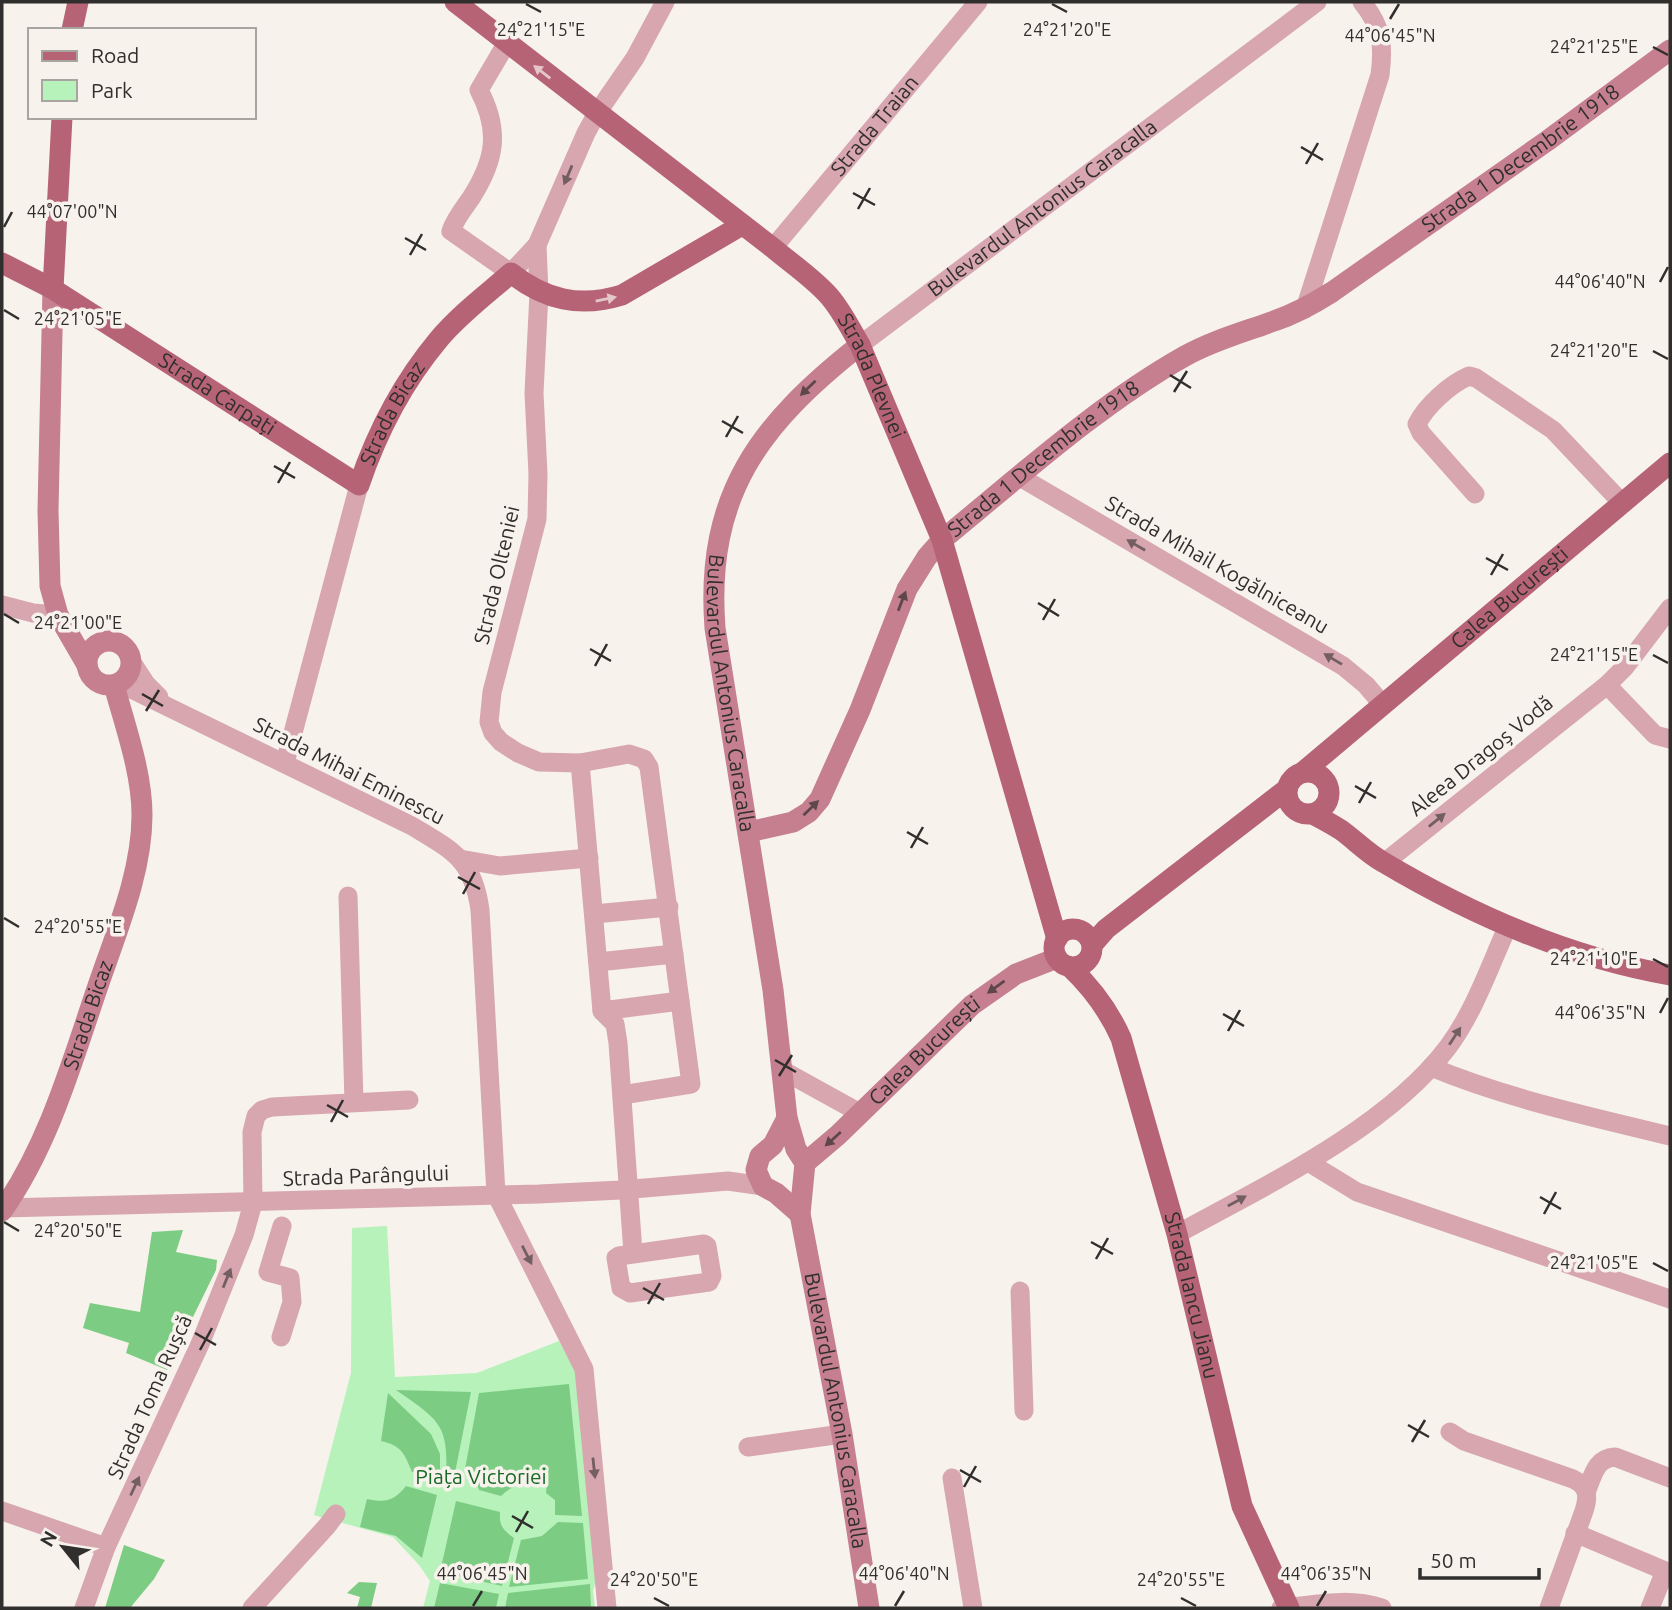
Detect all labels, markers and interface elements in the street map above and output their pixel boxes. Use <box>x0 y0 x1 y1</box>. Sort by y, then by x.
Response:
text: 24°21'15"E <box>497 19 585 39</box>
text: 24°21'20"E <box>1023 19 1111 39</box>
text: 44°06'45"N <box>1344 25 1436 45</box>
legend <box>28 28 256 119</box>
text: 24°21'25"E <box>1550 36 1638 56</box>
text: Road <box>91 43 139 67</box>
one-way arrow <box>534 64 552 79</box>
street label: Strada Traian <box>825 70 923 180</box>
text: Park <box>91 78 133 102</box>
street label: Strada 1 Decembrie 1918 <box>1416 79 1624 236</box>
street label: Bulevardul Antonius Caracalla <box>923 114 1161 301</box>
one-way arrow <box>562 165 573 186</box>
text: 44°07'00"N <box>26 201 118 221</box>
text: 44°06'40"N <box>1554 271 1646 291</box>
one-way arrow <box>595 294 617 305</box>
text: 24°21'05"E <box>34 308 122 328</box>
street label: Strada Plevnei <box>834 309 911 442</box>
text: 24°21'20"E <box>1550 340 1638 360</box>
street label: Strada Carpați <box>155 347 280 439</box>
street label: Strada Bicaz <box>354 356 429 468</box>
street label: Strada 1 Decembrie 1918 <box>942 375 1143 541</box>
one-way arrow <box>799 380 816 397</box>
street label: Strada Mihail Kogălniceanu <box>1102 490 1333 638</box>
street label: Strada Olteniei <box>468 503 524 646</box>
one-way arrow <box>1127 538 1146 551</box>
street label: Calea București <box>1445 541 1572 653</box>
street label: Bulevardul Antonius Caracalla <box>703 553 760 834</box>
one-way arrow <box>896 591 907 612</box>
text: 24°21'00"E <box>34 612 122 632</box>
text: 24°21'15"E <box>1550 644 1638 664</box>
one-way arrow <box>1323 653 1343 666</box>
street label: Aleea Dragoș Vodă <box>1404 690 1557 820</box>
street label: Strada Mihai Eminescu <box>250 711 449 829</box>
one-way arrow <box>802 800 819 817</box>
one-way arrow <box>1428 813 1446 828</box>
text: 24°20'55"E <box>34 916 122 936</box>
text: 24°21'10"E <box>1550 948 1638 968</box>
street label: Strada Bicaz <box>58 957 117 1073</box>
one-way arrow <box>987 980 1005 994</box>
street label: Calea București <box>863 990 984 1110</box>
text: 44°06'35"N <box>1554 1002 1646 1022</box>
one-way arrow <box>1449 1026 1462 1045</box>
one-way arrow <box>825 1130 842 1146</box>
street label: Strada Parângului <box>282 1160 450 1190</box>
one-way arrow <box>1227 1195 1247 1207</box>
street label: Strada Iancu Jianu <box>1160 1209 1224 1381</box>
text: 24°20'50"E <box>34 1220 122 1240</box>
one-way arrow <box>521 1245 532 1265</box>
text: 24°21'05"E <box>1550 1252 1638 1272</box>
one-way arrow <box>222 1267 233 1288</box>
street label: Bulevardul Antonius Caracalla <box>800 1270 873 1550</box>
street label: Strada Toma Rușcă <box>102 1311 196 1482</box>
one-way arrow <box>589 1458 600 1480</box>
park label: Piața Victoriei <box>415 1464 547 1488</box>
one-way arrow <box>130 1476 141 1496</box>
north arrow <box>28 1512 98 1582</box>
text: N <box>35 1527 61 1550</box>
scale bar <box>1420 1536 1539 1580</box>
text: 50 m <box>1430 1548 1477 1572</box>
text: 44°06'45"N <box>436 1563 528 1583</box>
text: 44°06'40"N <box>858 1563 950 1583</box>
text: 44°06'35"N <box>1280 1563 1372 1583</box>
text: 24°20'50"E <box>610 1569 698 1589</box>
text: 24°20'55"E <box>1137 1569 1225 1589</box>

